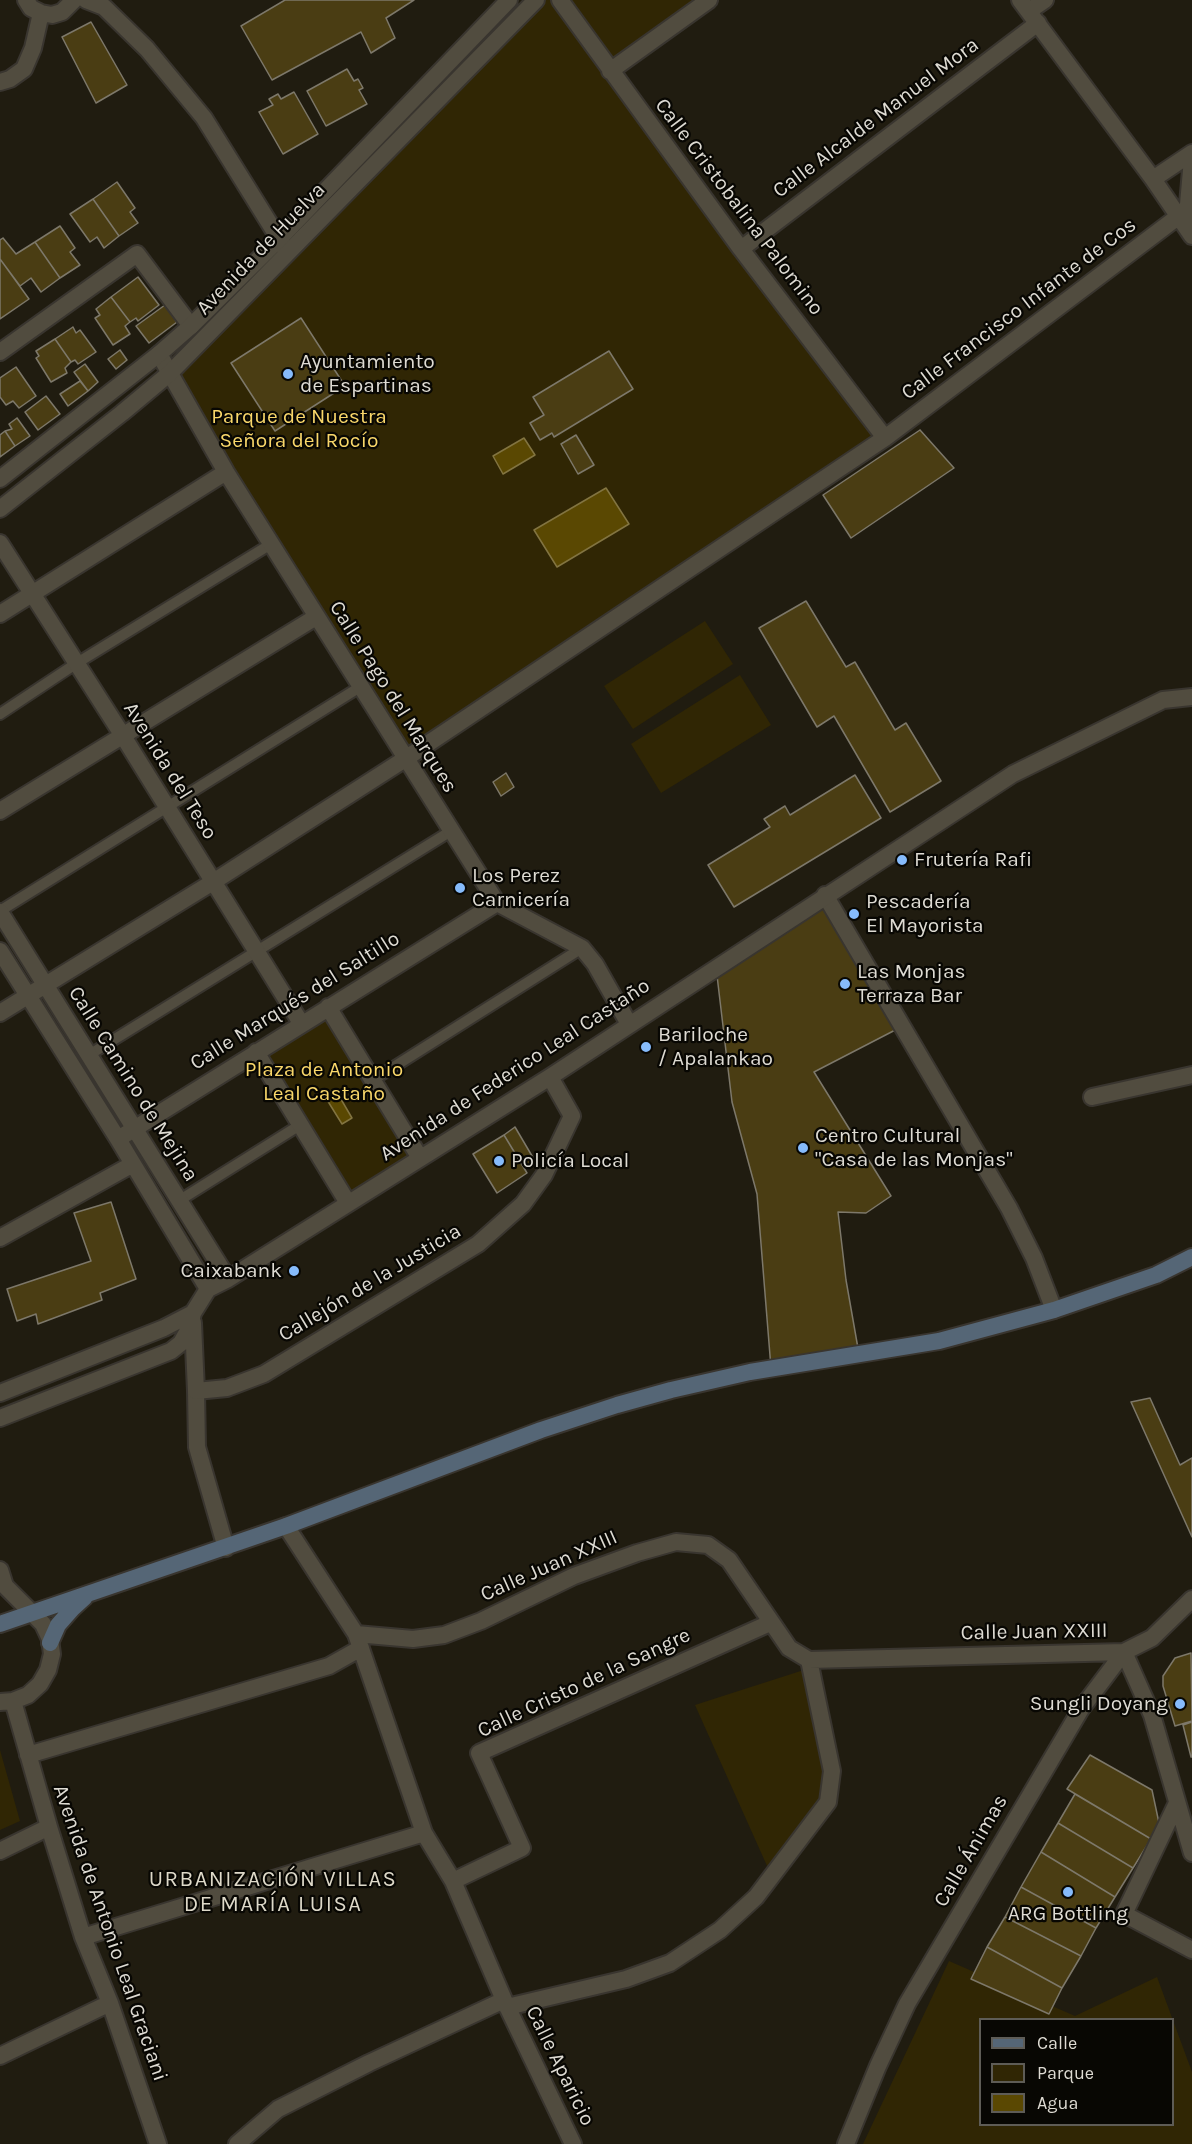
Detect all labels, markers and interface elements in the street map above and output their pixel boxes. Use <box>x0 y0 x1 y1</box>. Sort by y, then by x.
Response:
street label: Calle Alcalde Manuel Mora <box>768 32 984 204</box>
street label: Calle Cristobalina Palomino <box>649 94 829 320</box>
street label: Avenida de Huelva <box>191 177 331 321</box>
street label: Calle Francisco Infante de Cos <box>897 212 1141 406</box>
place label: Ayuntamiento de Espartinas <box>300 349 435 399</box>
marker: Ayuntamiento de Espartinas <box>281 367 295 381</box>
park label: Parque de Nuestra Señora del Rocío <box>211 404 387 454</box>
street label: Calle Pago del Marques <box>324 596 462 798</box>
street label: Avenida del Teso <box>118 698 222 844</box>
place label: Frutería Rafi <box>914 847 1032 873</box>
marker: Frutería Rafi <box>895 853 909 867</box>
place label: Los Perez Carnicería <box>472 863 570 913</box>
marker: Los Perez Carnicería <box>453 881 467 895</box>
place label: Pescadería El Mayorista <box>866 889 984 939</box>
marker: Pescadería El Mayorista <box>847 907 861 921</box>
street label: Calle Marqués del Saltillo <box>186 926 404 1076</box>
place label: Las Monjas Terraza Bar <box>857 959 966 1009</box>
street label: Avenida de Federico Leal Castaño <box>375 973 655 1167</box>
marker: Las Monjas Terraza Bar <box>838 977 852 991</box>
street label: Calle Camino de Mejina <box>63 982 203 1186</box>
place label: Bariloche / Apalankao <box>658 1022 773 1072</box>
marker: Bariloche / Apalankao <box>639 1040 653 1054</box>
park label: Plaza de Antonio Leal Castaño <box>245 1057 403 1107</box>
place label: Centro Cultural "Casa de las Monjas" <box>815 1123 1013 1173</box>
marker: Centro Cultural "Casa de las Monjas" <box>796 1141 810 1155</box>
place label: Policía Local <box>511 1148 629 1174</box>
marker: Policía Local <box>492 1154 506 1168</box>
street label: Callejón de la Justicia <box>274 1219 466 1347</box>
place label: Caixabank <box>180 1258 282 1284</box>
marker: Caixabank <box>287 1264 301 1278</box>
street label: Calle Juan XXIII <box>477 1525 621 1607</box>
street label: Calle Juan XXIII <box>960 1618 1108 1646</box>
street label: Calle Cristo de la Sangre <box>474 1623 694 1743</box>
place label: Sungli Doyang <box>1030 1691 1168 1717</box>
marker: Sungli Doyang <box>1173 1697 1187 1711</box>
street label: Avenida de Antonio Leal Graciani <box>47 1781 173 2085</box>
street label: Calle Ánimas <box>929 1790 1013 1912</box>
district label: URBANIZACIÓN VILLAS DE MARÍA LUISA <box>149 1867 397 1918</box>
marker: ARG Bottling <box>1061 1885 1075 1899</box>
place label: ARG Bottling <box>1008 1901 1128 1927</box>
street label: Calle Aparicio <box>520 2002 600 2130</box>
legend <box>979 2018 1174 2126</box>
text: Calle <box>1037 2032 1077 2054</box>
text: Parque <box>1037 2062 1094 2084</box>
text: Agua <box>1037 2092 1078 2114</box>

